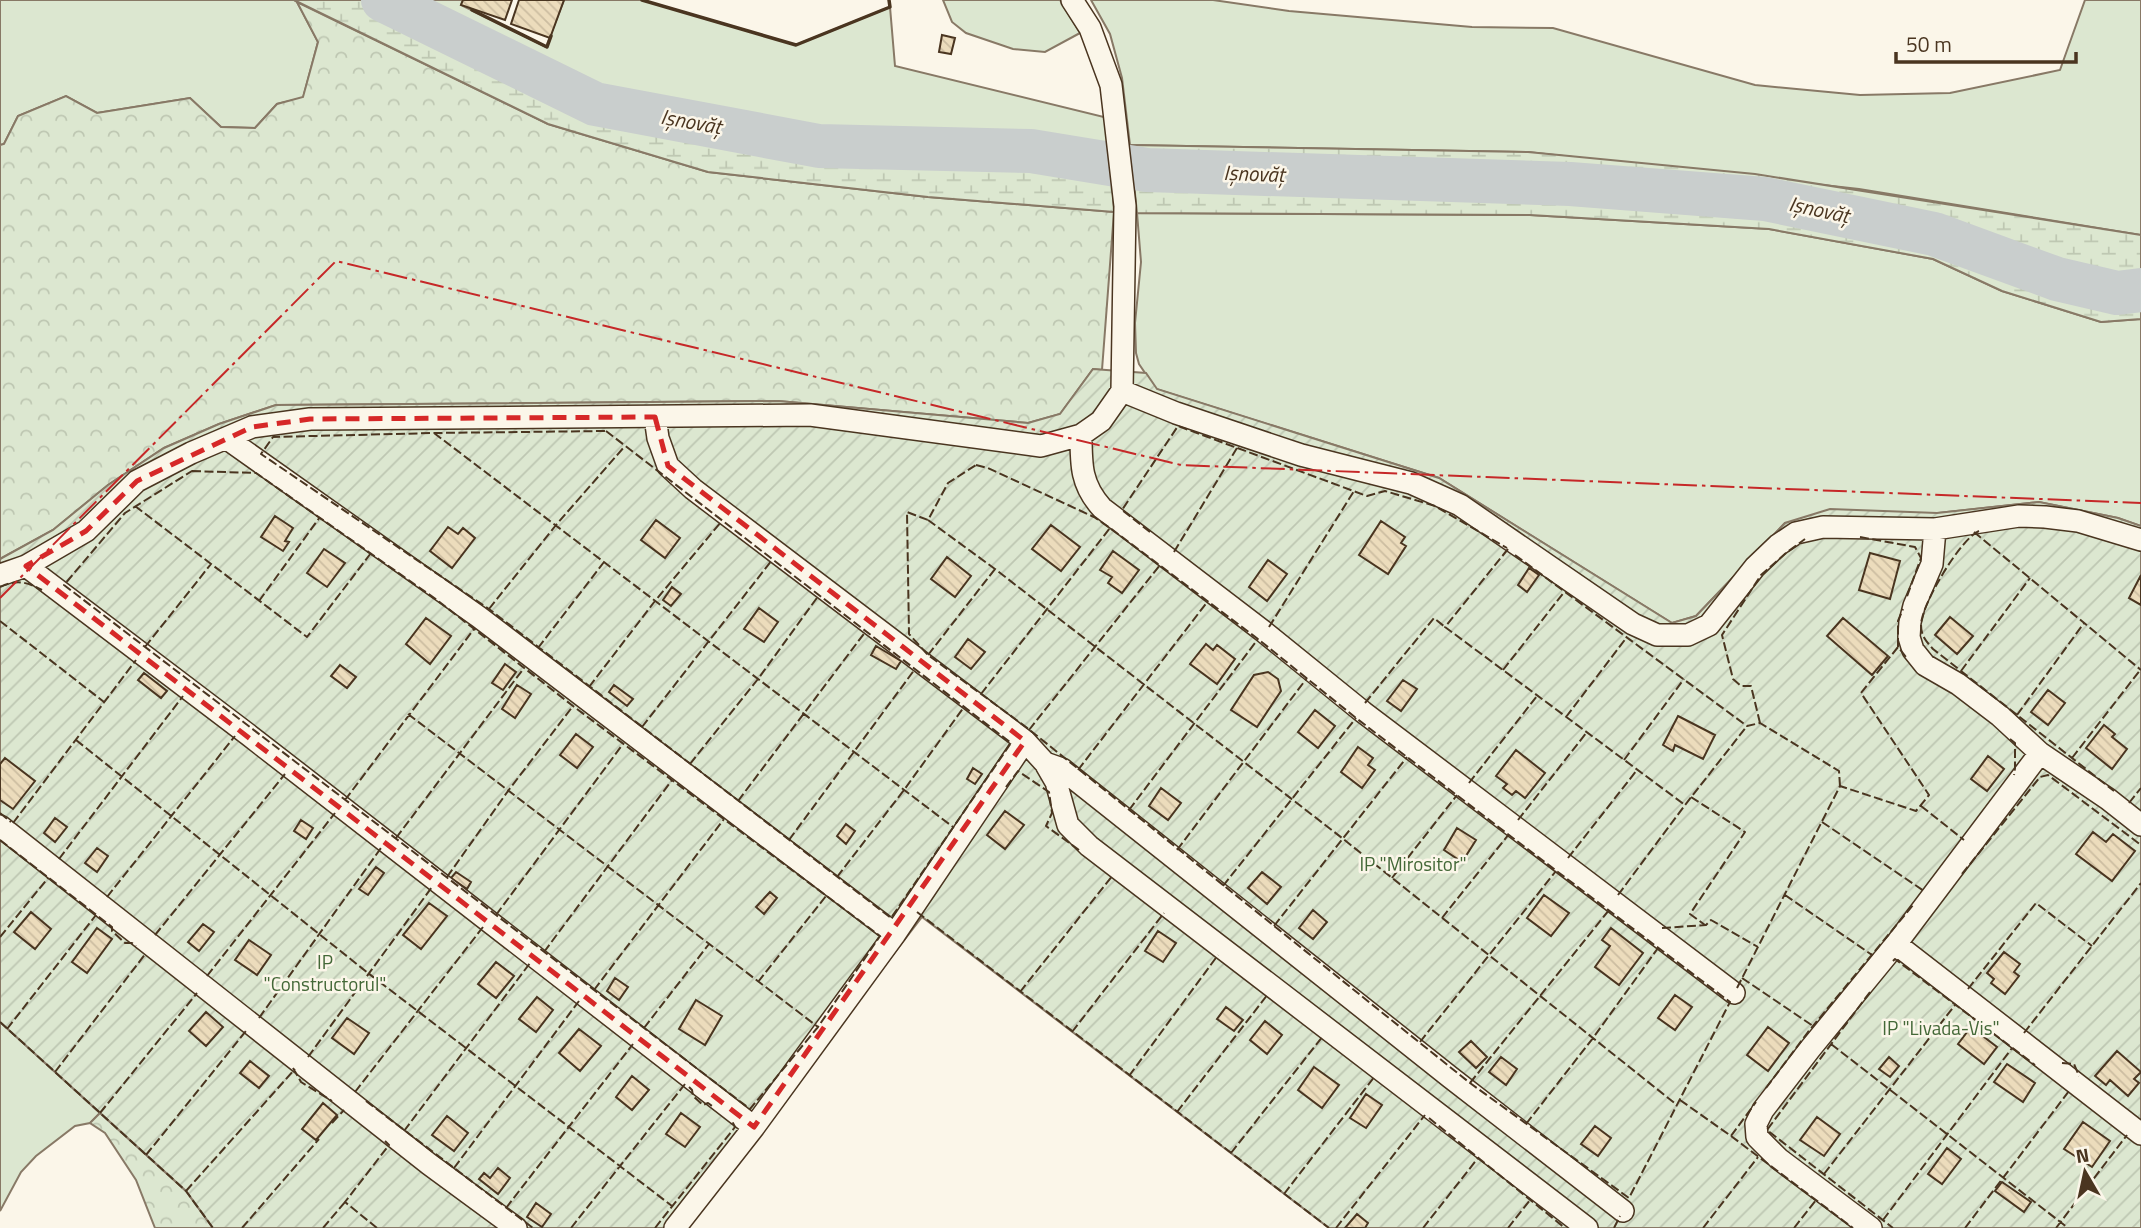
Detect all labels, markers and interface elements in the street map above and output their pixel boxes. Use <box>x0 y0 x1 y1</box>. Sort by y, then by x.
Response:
scale bar <box>1896 21 2076 65</box>
text: 50 m <box>1906 28 1952 60</box>
water label: Ișnovăț <box>658 100 726 142</box>
water label: Ișnovăț <box>1223 156 1287 190</box>
water label: Ișnovăț <box>1786 187 1855 231</box>
park label: IP "Mirositor" <box>1359 849 1467 878</box>
park label: IP "Constructorul" <box>264 947 386 998</box>
park label: IP "Livada-Vis" <box>1882 1013 2000 1042</box>
north arrow <box>2050 1137 2120 1207</box>
text: N <box>2073 1139 2091 1170</box>

